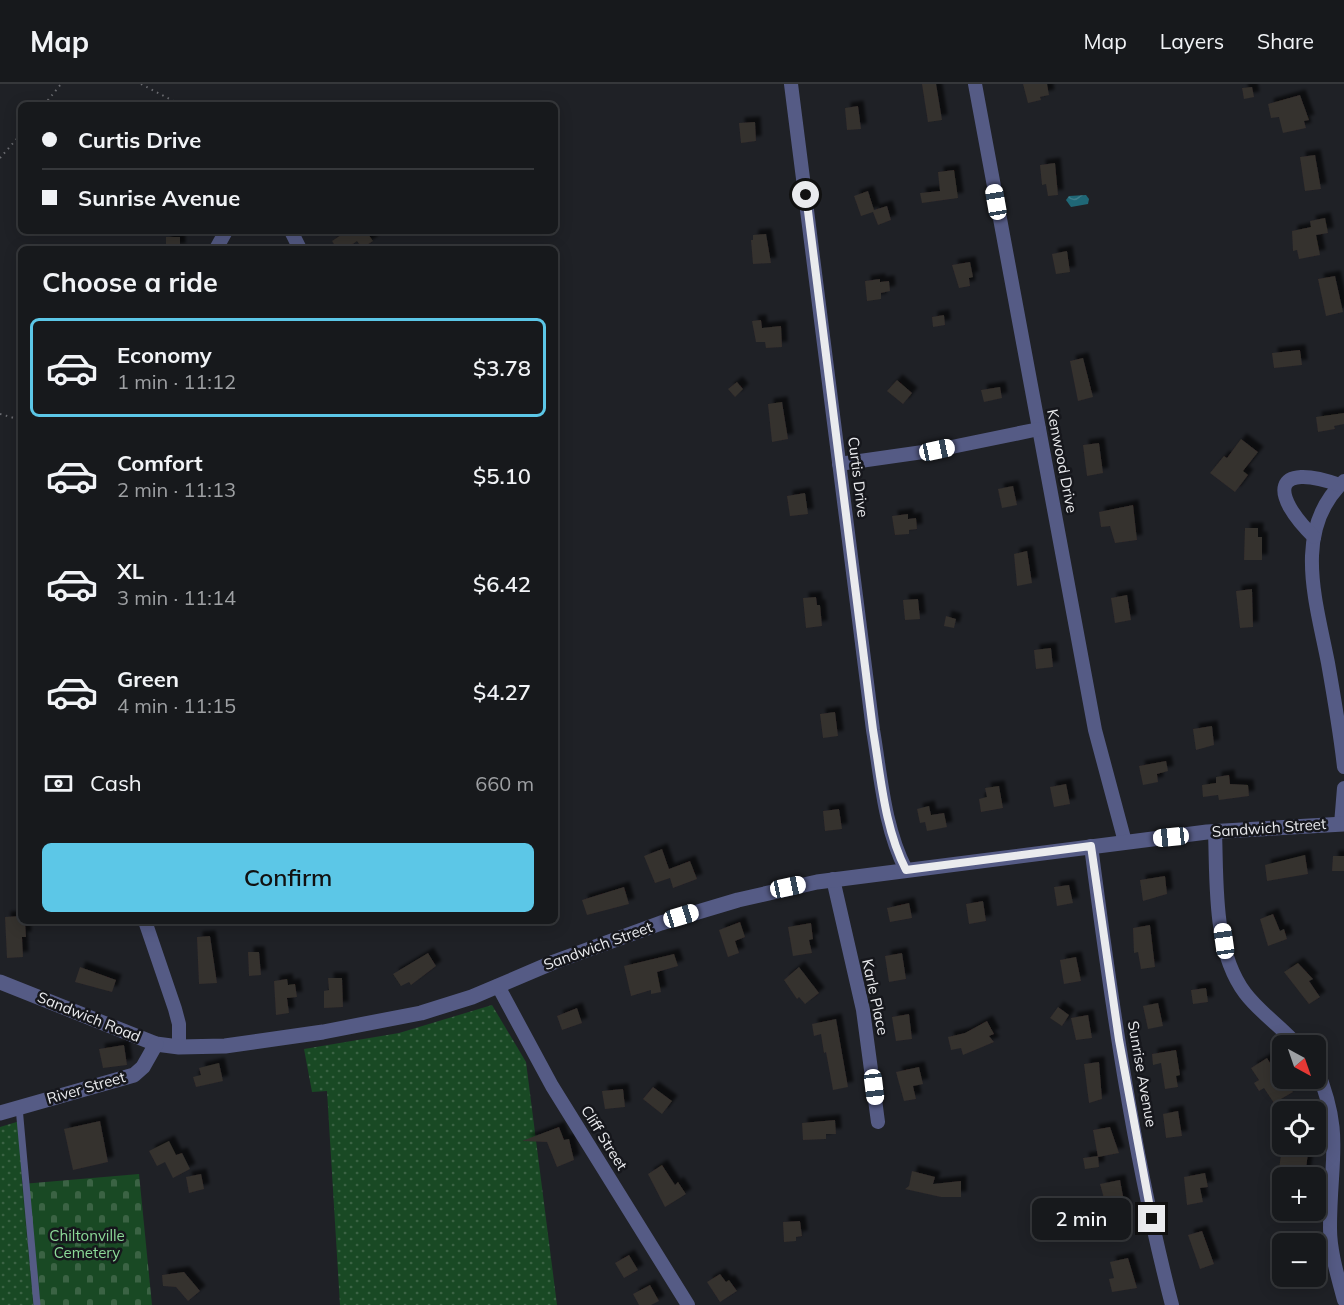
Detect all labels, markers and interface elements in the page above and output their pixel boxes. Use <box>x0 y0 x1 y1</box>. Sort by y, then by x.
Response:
text: Map <box>30 24 89 59</box>
text: Map <box>1084 28 1127 54</box>
text: Layers <box>1160 28 1224 54</box>
text: Share <box>1257 28 1314 54</box>
text: Curtis Drive <box>78 126 201 154</box>
route start <box>792 181 819 208</box>
car <box>984 183 1008 221</box>
text: Sunrise Avenue <box>78 184 240 212</box>
text: Choose a ride <box>42 265 218 299</box>
icon: car <box>45 341 99 395</box>
text: Economy <box>117 341 212 369</box>
text: $3.78 <box>473 354 531 382</box>
text: 1 min · 11:12 <box>117 369 236 394</box>
street label: Kenwood Drive <box>1043 407 1082 514</box>
street label: Curtis Drive <box>844 436 873 518</box>
car <box>918 437 956 463</box>
icon: car <box>45 449 99 503</box>
text: Comfort <box>117 449 203 477</box>
text: $5.10 <box>473 462 531 490</box>
text: 2 min · 11:13 <box>117 477 236 502</box>
icon: car <box>45 557 99 611</box>
text: XL <box>117 557 144 585</box>
text: $6.42 <box>473 570 531 598</box>
text: 3 min · 11:14 <box>117 585 236 610</box>
icon: car <box>45 665 99 719</box>
text: Green <box>117 665 179 693</box>
text: $4.27 <box>473 678 531 706</box>
text: 4 min · 11:15 <box>117 693 236 718</box>
icon: cash <box>42 767 75 800</box>
text: Cash <box>90 769 142 797</box>
text: 660 m <box>475 771 534 796</box>
street label: Sandwich Street <box>1211 814 1327 841</box>
car <box>1152 826 1190 848</box>
button: Confirm <box>42 843 534 912</box>
car <box>769 874 807 900</box>
car <box>661 902 701 930</box>
street label: Sandwich Street <box>541 917 655 974</box>
car <box>1213 922 1235 960</box>
street label: Karle Place <box>858 957 893 1037</box>
street label: Sandwich Road <box>35 987 144 1046</box>
street label: Sunrise Avenue <box>1124 1019 1161 1129</box>
north arrow <box>1272 1035 1326 1089</box>
map controls <box>1272 1035 1326 1287</box>
street label: River Street <box>44 1067 127 1108</box>
car <box>863 1068 885 1106</box>
button: locate <box>1272 1101 1326 1155</box>
street label: Cliff Street <box>577 1102 632 1174</box>
button: + <box>1272 1167 1326 1221</box>
callout: 2 min <box>1032 1198 1131 1240</box>
route end <box>1138 1205 1165 1232</box>
text: 2 min <box>1056 1206 1107 1231</box>
park label: Chiltonville Cemetery <box>49 1226 125 1262</box>
button: − <box>1272 1233 1326 1287</box>

